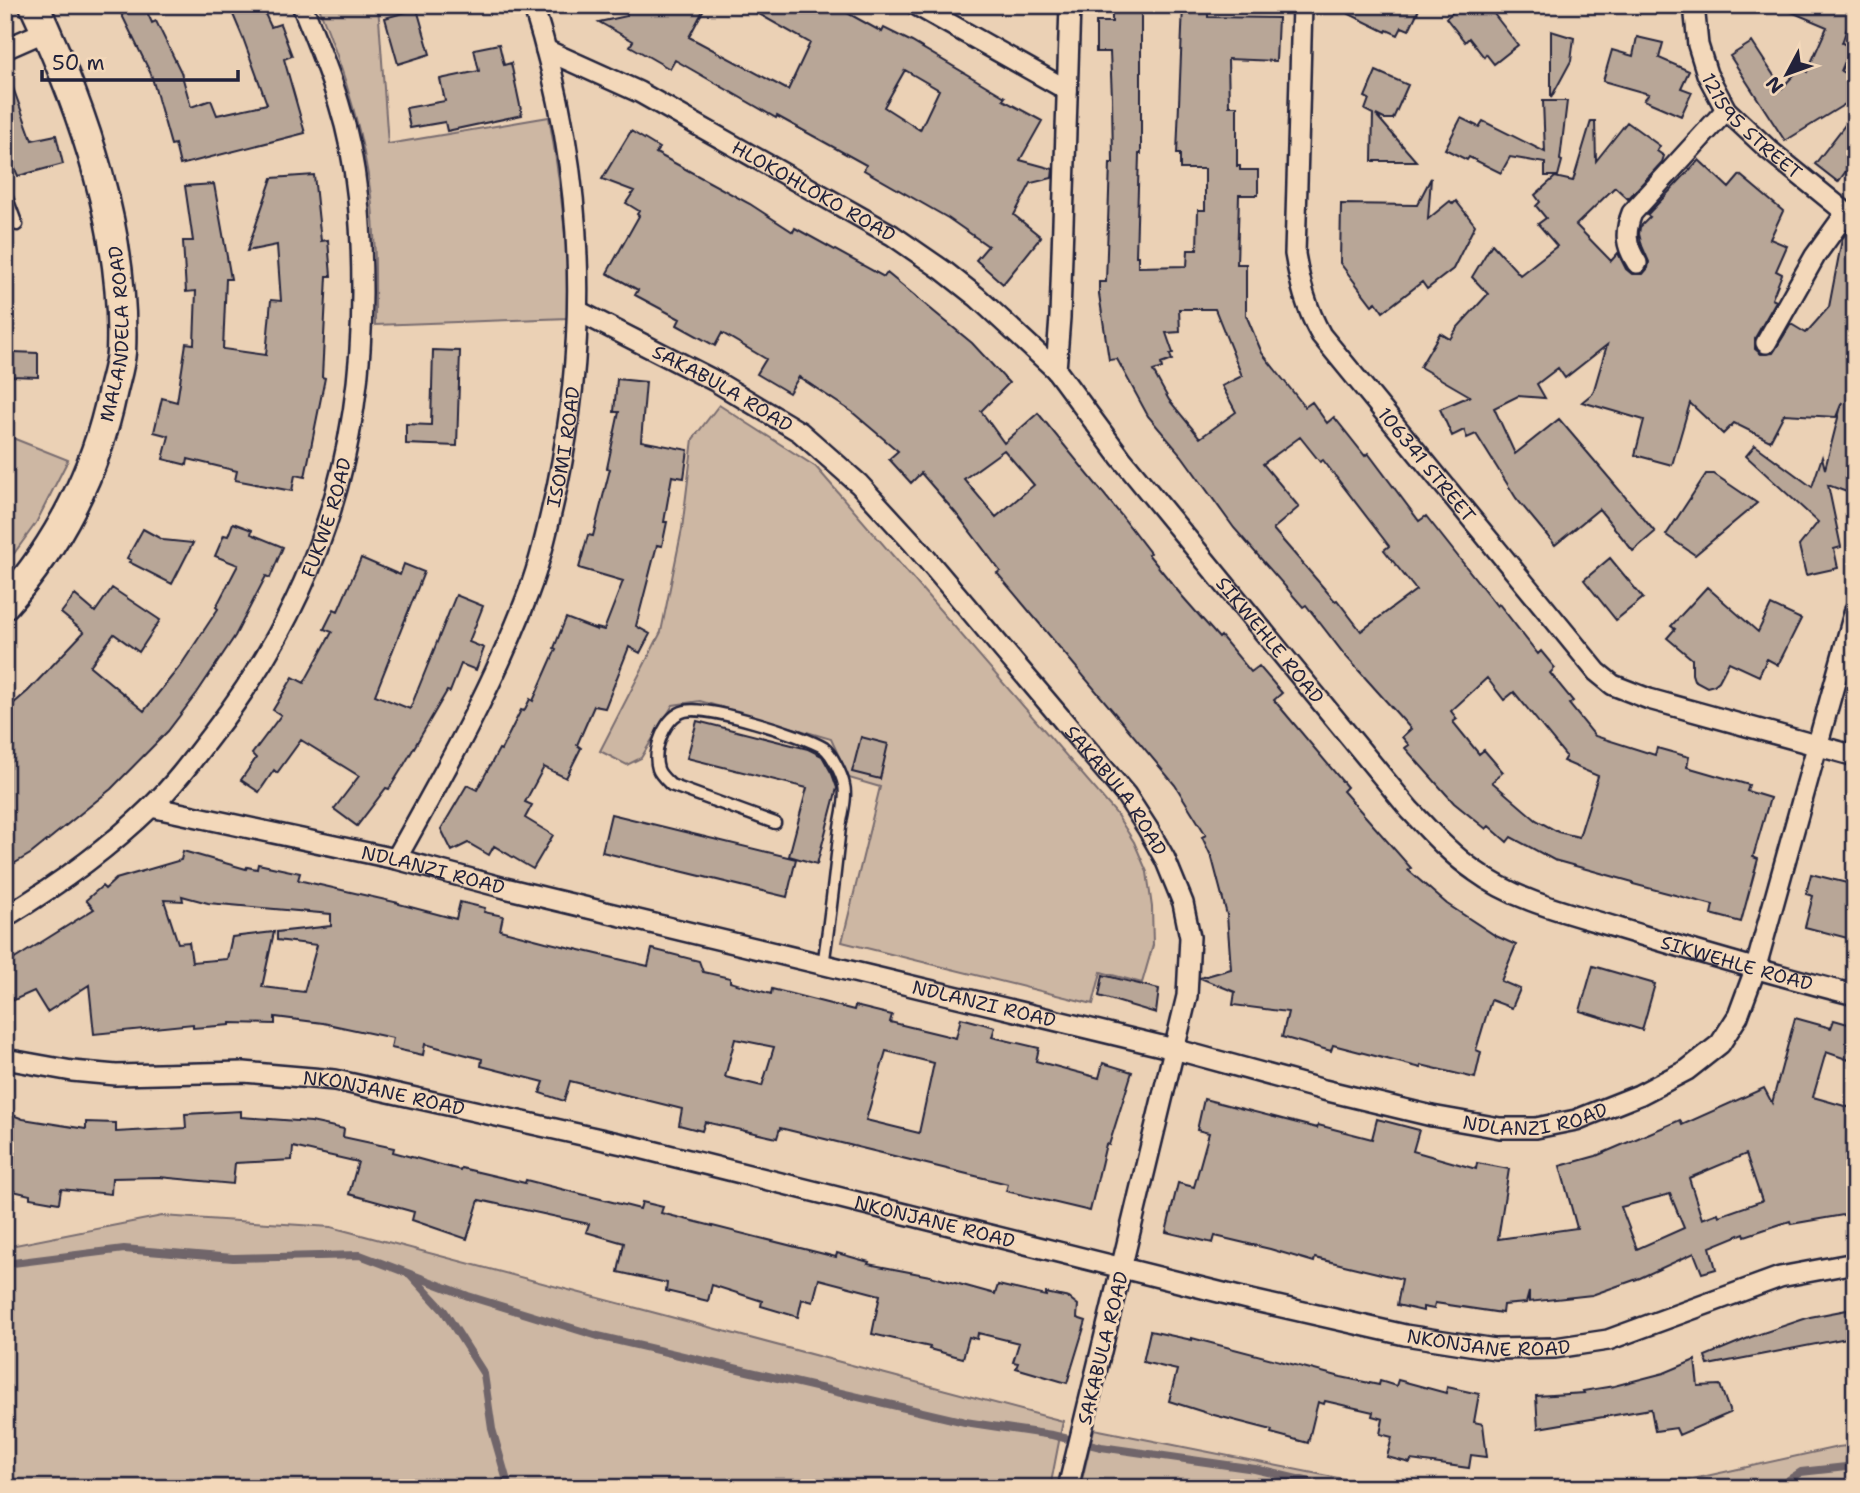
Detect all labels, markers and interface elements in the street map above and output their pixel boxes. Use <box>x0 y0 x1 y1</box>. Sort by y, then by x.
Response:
scale bar <box>42 38 238 82</box>
north arrow <box>1752 38 1822 108</box>
text: 50 m <box>52 49 105 77</box>
street label: 121595 STREET <box>1696 68 1808 185</box>
text: N <box>1760 71 1789 99</box>
street label: HLOKOHLOKO ROAD <box>728 135 900 247</box>
street label: MALANDELA ROAD <box>93 244 134 424</box>
street label: SAKABULA ROAD <box>648 339 797 437</box>
street label: ISOMI ROAD <box>540 385 585 509</box>
street label: 106341 STREET <box>1373 402 1482 527</box>
street label: FUKWE ROAD <box>295 455 357 581</box>
street label: SIKWEHLE ROAD <box>1211 571 1330 709</box>
street label: SAKABULA ROAD <box>1060 720 1173 860</box>
street label: NDLANZI ROAD <box>359 840 508 900</box>
street label: SIKWEHLE ROAD <box>1658 929 1816 996</box>
street label: NDLANZI ROAD <box>910 974 1058 1033</box>
street label: NKONJANE ROAD <box>302 1065 467 1121</box>
street label: NDLANZI ROAD <box>1461 1096 1611 1141</box>
street label: NKONJANE ROAD <box>852 1189 1018 1253</box>
street label: SAKABULA ROAD <box>1072 1269 1134 1427</box>
street label: NKONJANE ROAD <box>1405 1323 1572 1362</box>

